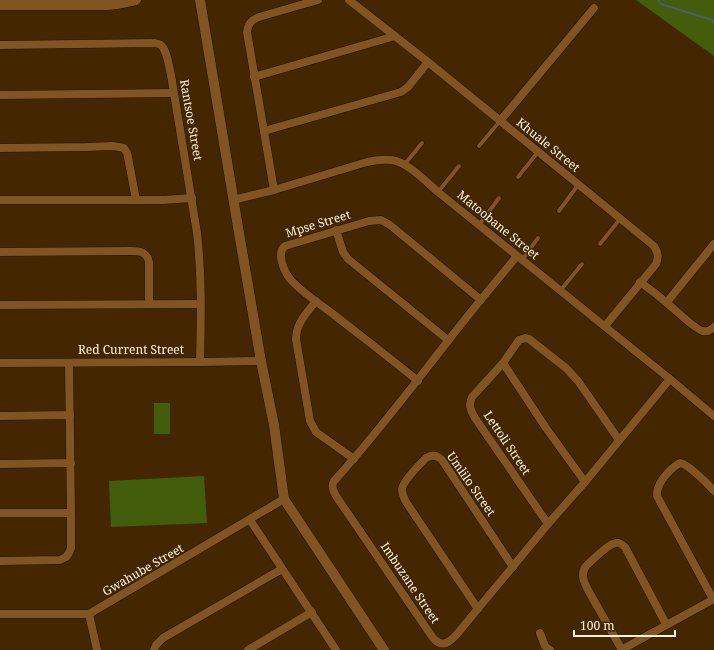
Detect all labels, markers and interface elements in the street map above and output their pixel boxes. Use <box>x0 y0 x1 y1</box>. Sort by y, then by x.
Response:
street label: Rantsoe Street <box>176 78 207 162</box>
street label: Khuale Street <box>513 114 584 175</box>
street label: Matoobane Street <box>454 186 543 263</box>
street label: Mpse Street <box>283 206 352 241</box>
street label: Red Current Street <box>78 341 184 358</box>
street label: Lettoli Street <box>480 408 535 478</box>
street label: Umlilo Street <box>443 448 500 519</box>
street label: Gwahube Street <box>99 539 187 600</box>
street label: Imbuzane Street <box>377 539 444 627</box>
scale bar <box>574 612 675 638</box>
text: 100 m <box>580 617 615 634</box>

